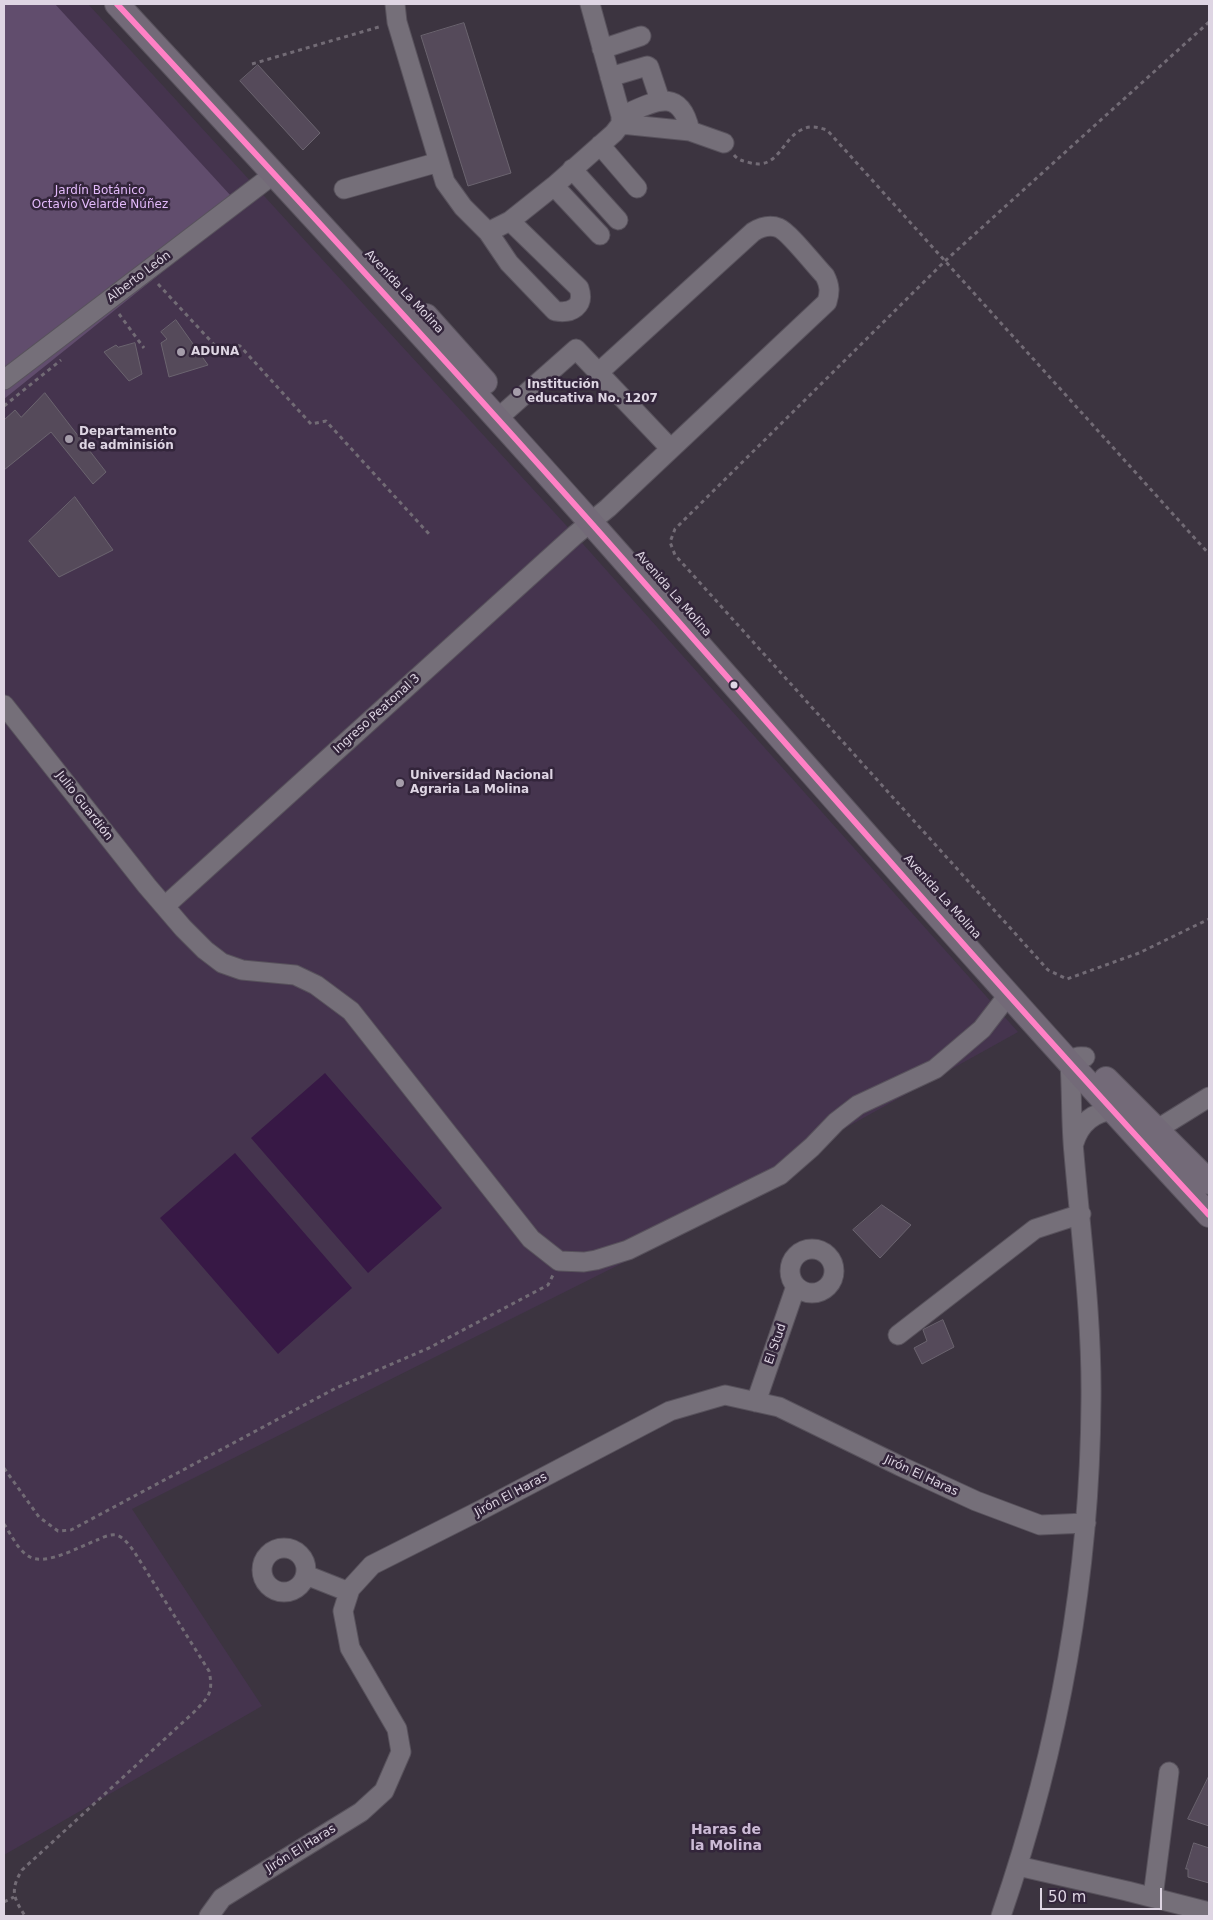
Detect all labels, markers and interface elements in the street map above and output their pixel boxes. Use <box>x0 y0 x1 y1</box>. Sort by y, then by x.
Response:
park label: Jardín Botánico Octavio Velarde Núñez <box>32 184 168 212</box>
street label: Avenida La Molina <box>362 247 446 337</box>
street label: Alberto León <box>104 248 174 306</box>
place label: ADUNA <box>191 345 239 359</box>
marker: ADUNA <box>175 346 187 358</box>
place label: Institución educativa No. 1207 <box>527 378 658 406</box>
marker: Institución educativa No. 1207 <box>511 386 523 398</box>
place label: Departamento de adminisión <box>79 425 177 453</box>
marker: Departamento de adminisión <box>63 433 75 445</box>
street label: Avenida La Molina <box>632 548 714 640</box>
street label: Ingreso Peatonal 3 <box>331 671 423 757</box>
unlabelled marker <box>729 680 739 690</box>
street label: Julio Guardión <box>53 769 115 843</box>
place label: Universidad Nacional Agraria La Molina <box>410 769 553 797</box>
marker: Universidad Nacional Agraria La Molina <box>394 777 406 789</box>
street label: Avenida La Molina <box>900 852 984 942</box>
street label: El Stud <box>762 1322 790 1366</box>
street label: Jirón El Haras <box>882 1453 960 1499</box>
street label: Jirón El Haras <box>472 1470 550 1520</box>
street label: Jirón El Haras <box>263 1822 339 1876</box>
district label: Haras de la Molina <box>690 1822 762 1854</box>
scale bar <box>1043 1878 1166 1910</box>
text: 50 m <box>1048 1888 1086 1906</box>

